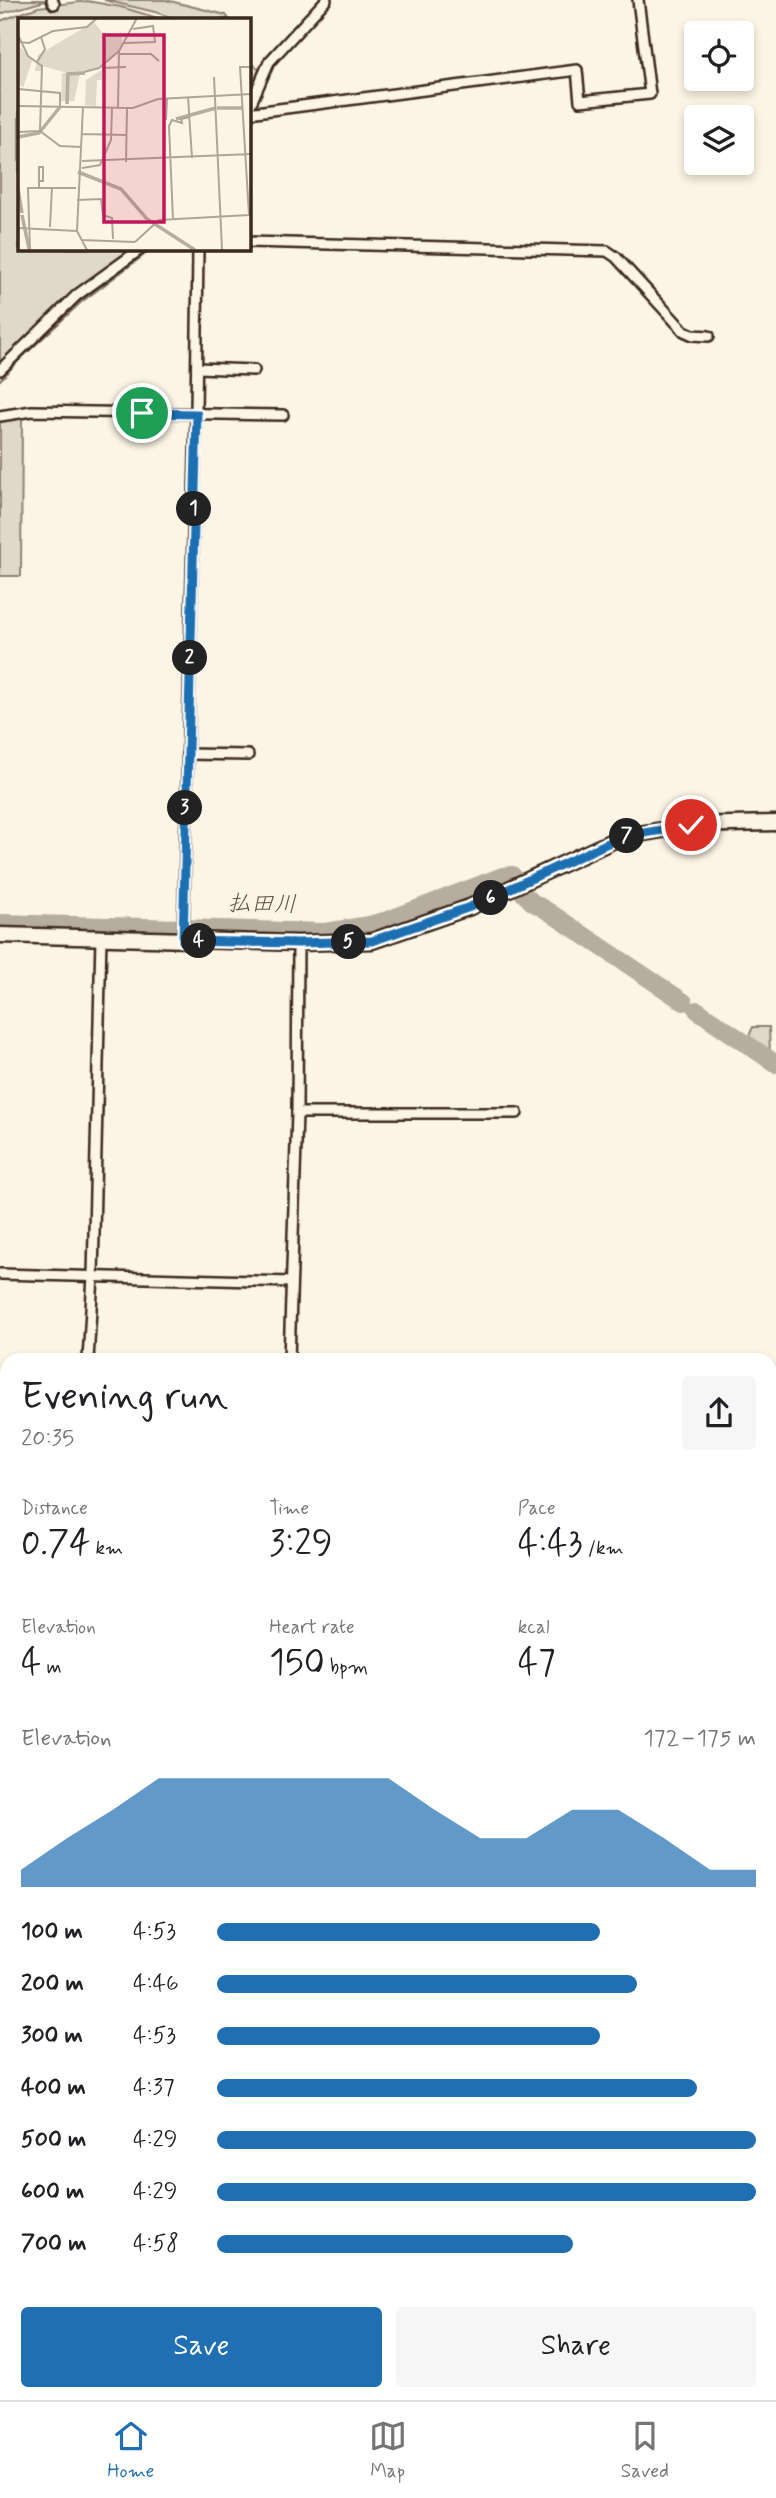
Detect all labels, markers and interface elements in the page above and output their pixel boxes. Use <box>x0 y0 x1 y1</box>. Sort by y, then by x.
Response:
inset map <box>18 18 250 250</box>
map controls <box>684 21 754 175</box>
button: locate <box>684 21 754 91</box>
button: layers <box>684 105 754 175</box>
pin <box>112 383 172 443</box>
icon: arrive <box>123 394 161 432</box>
pin: 1 <box>176 491 212 526</box>
text: 1 <box>189 496 198 521</box>
pin: 2 <box>172 640 208 676</box>
text: 2 <box>185 645 194 670</box>
pin: 3 <box>168 790 202 826</box>
text: 3 <box>180 795 189 820</box>
pin <box>661 795 721 855</box>
icon: check <box>672 806 710 844</box>
pin: 7 <box>610 818 644 854</box>
text: 7 <box>621 823 632 848</box>
pin: 6 <box>474 880 508 916</box>
text: 6 <box>486 885 495 910</box>
water label: 払田川 <box>227 889 297 921</box>
pin: 4 <box>182 923 216 958</box>
pin: 5 <box>332 925 366 960</box>
text: 4 <box>193 928 204 953</box>
text: 5 <box>343 929 354 954</box>
text: Evening run <box>21 1373 228 1422</box>
button: share <box>682 1376 756 1450</box>
text: 20:35 <box>21 1424 74 1454</box>
text: Distance <box>21 1496 88 1521</box>
text: Time <box>269 1496 309 1521</box>
text: Pace <box>518 1496 555 1521</box>
text: 0.74 <box>21 1521 90 1567</box>
text: 3:29 <box>269 1521 333 1567</box>
text: 4:43 <box>518 1521 583 1567</box>
text: km <box>90 1536 123 1561</box>
text: /km <box>583 1536 624 1561</box>
text: Elevation <box>21 1615 96 1640</box>
text: Heart rate <box>269 1615 355 1640</box>
text: kcal <box>518 1615 550 1640</box>
text: 4 <box>21 1640 41 1686</box>
text: 150 <box>269 1640 325 1686</box>
text: 47 <box>518 1640 556 1686</box>
text: m <box>41 1655 62 1680</box>
text: bpm <box>325 1655 368 1680</box>
text: Elevation <box>21 1724 112 1754</box>
text: 172–175 m <box>644 1724 756 1754</box>
text: 100 m <box>21 1917 83 1947</box>
text: 4:53 <box>133 1917 176 1947</box>
text: 200 m <box>21 1969 84 1999</box>
text: 4:46 <box>133 1969 179 1999</box>
text: 300 m <box>21 2021 83 2051</box>
text: 4:53 <box>133 2021 176 2051</box>
text: 400 m <box>21 2073 86 2103</box>
text: 4:37 <box>133 2073 175 2103</box>
text: 500 m <box>21 2125 86 2155</box>
text: 4:29 <box>133 2125 178 2155</box>
text: 600 m <box>21 2177 84 2207</box>
text: 4:29 <box>133 2177 178 2207</box>
text: 700 m <box>21 2229 86 2259</box>
text: 4:58 <box>133 2229 179 2259</box>
button: Save <box>21 2307 382 2387</box>
button: Share <box>396 2307 756 2387</box>
tab: Home <box>107 2417 154 2484</box>
tab: Map <box>369 2417 407 2484</box>
tab: Saved <box>621 2417 669 2484</box>

